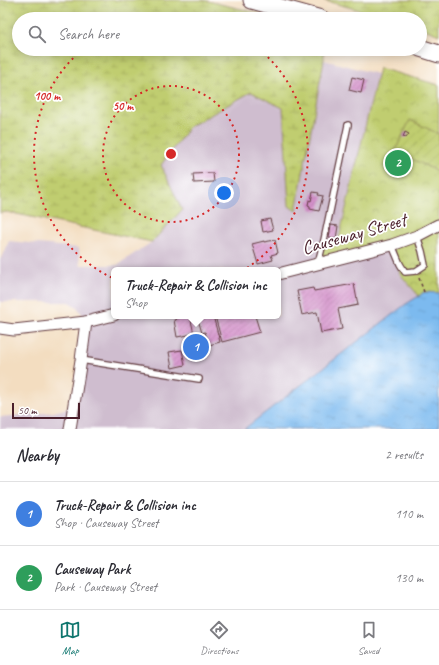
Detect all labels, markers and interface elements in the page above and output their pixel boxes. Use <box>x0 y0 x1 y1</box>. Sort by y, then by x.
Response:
search box <box>12 12 427 56</box>
icon: search <box>26 23 48 45</box>
text: Search here <box>58 25 119 44</box>
text: 100 m <box>34 88 61 104</box>
text: 50 m <box>113 98 134 114</box>
centre of rings <box>164 147 178 161</box>
pin: 2 <box>385 148 411 178</box>
your location <box>214 183 234 203</box>
street label: Causeway Street <box>299 207 412 260</box>
popup <box>111 267 281 319</box>
text: Truck-Repair & Collision inc <box>125 276 267 295</box>
text: Shop <box>125 295 147 311</box>
pin: 1 <box>183 332 209 362</box>
scale bar <box>12 401 80 420</box>
text: 50 m <box>18 403 37 417</box>
text: Nearby <box>16 445 59 466</box>
text: 2 results <box>385 447 423 463</box>
text: Truck-Repair & Collision inc <box>54 496 196 515</box>
text: 1 <box>26 506 32 522</box>
text: 110 m <box>395 506 423 522</box>
text: Shop · Causeway Street <box>54 515 158 531</box>
text: Causeway Park <box>54 560 130 579</box>
text: 2 <box>26 570 32 586</box>
text: 130 m <box>395 570 423 586</box>
text: Park · Causeway Street <box>54 579 157 595</box>
tab: Map <box>59 619 81 657</box>
tab: Directions <box>200 619 239 657</box>
tab: Saved <box>358 619 380 657</box>

